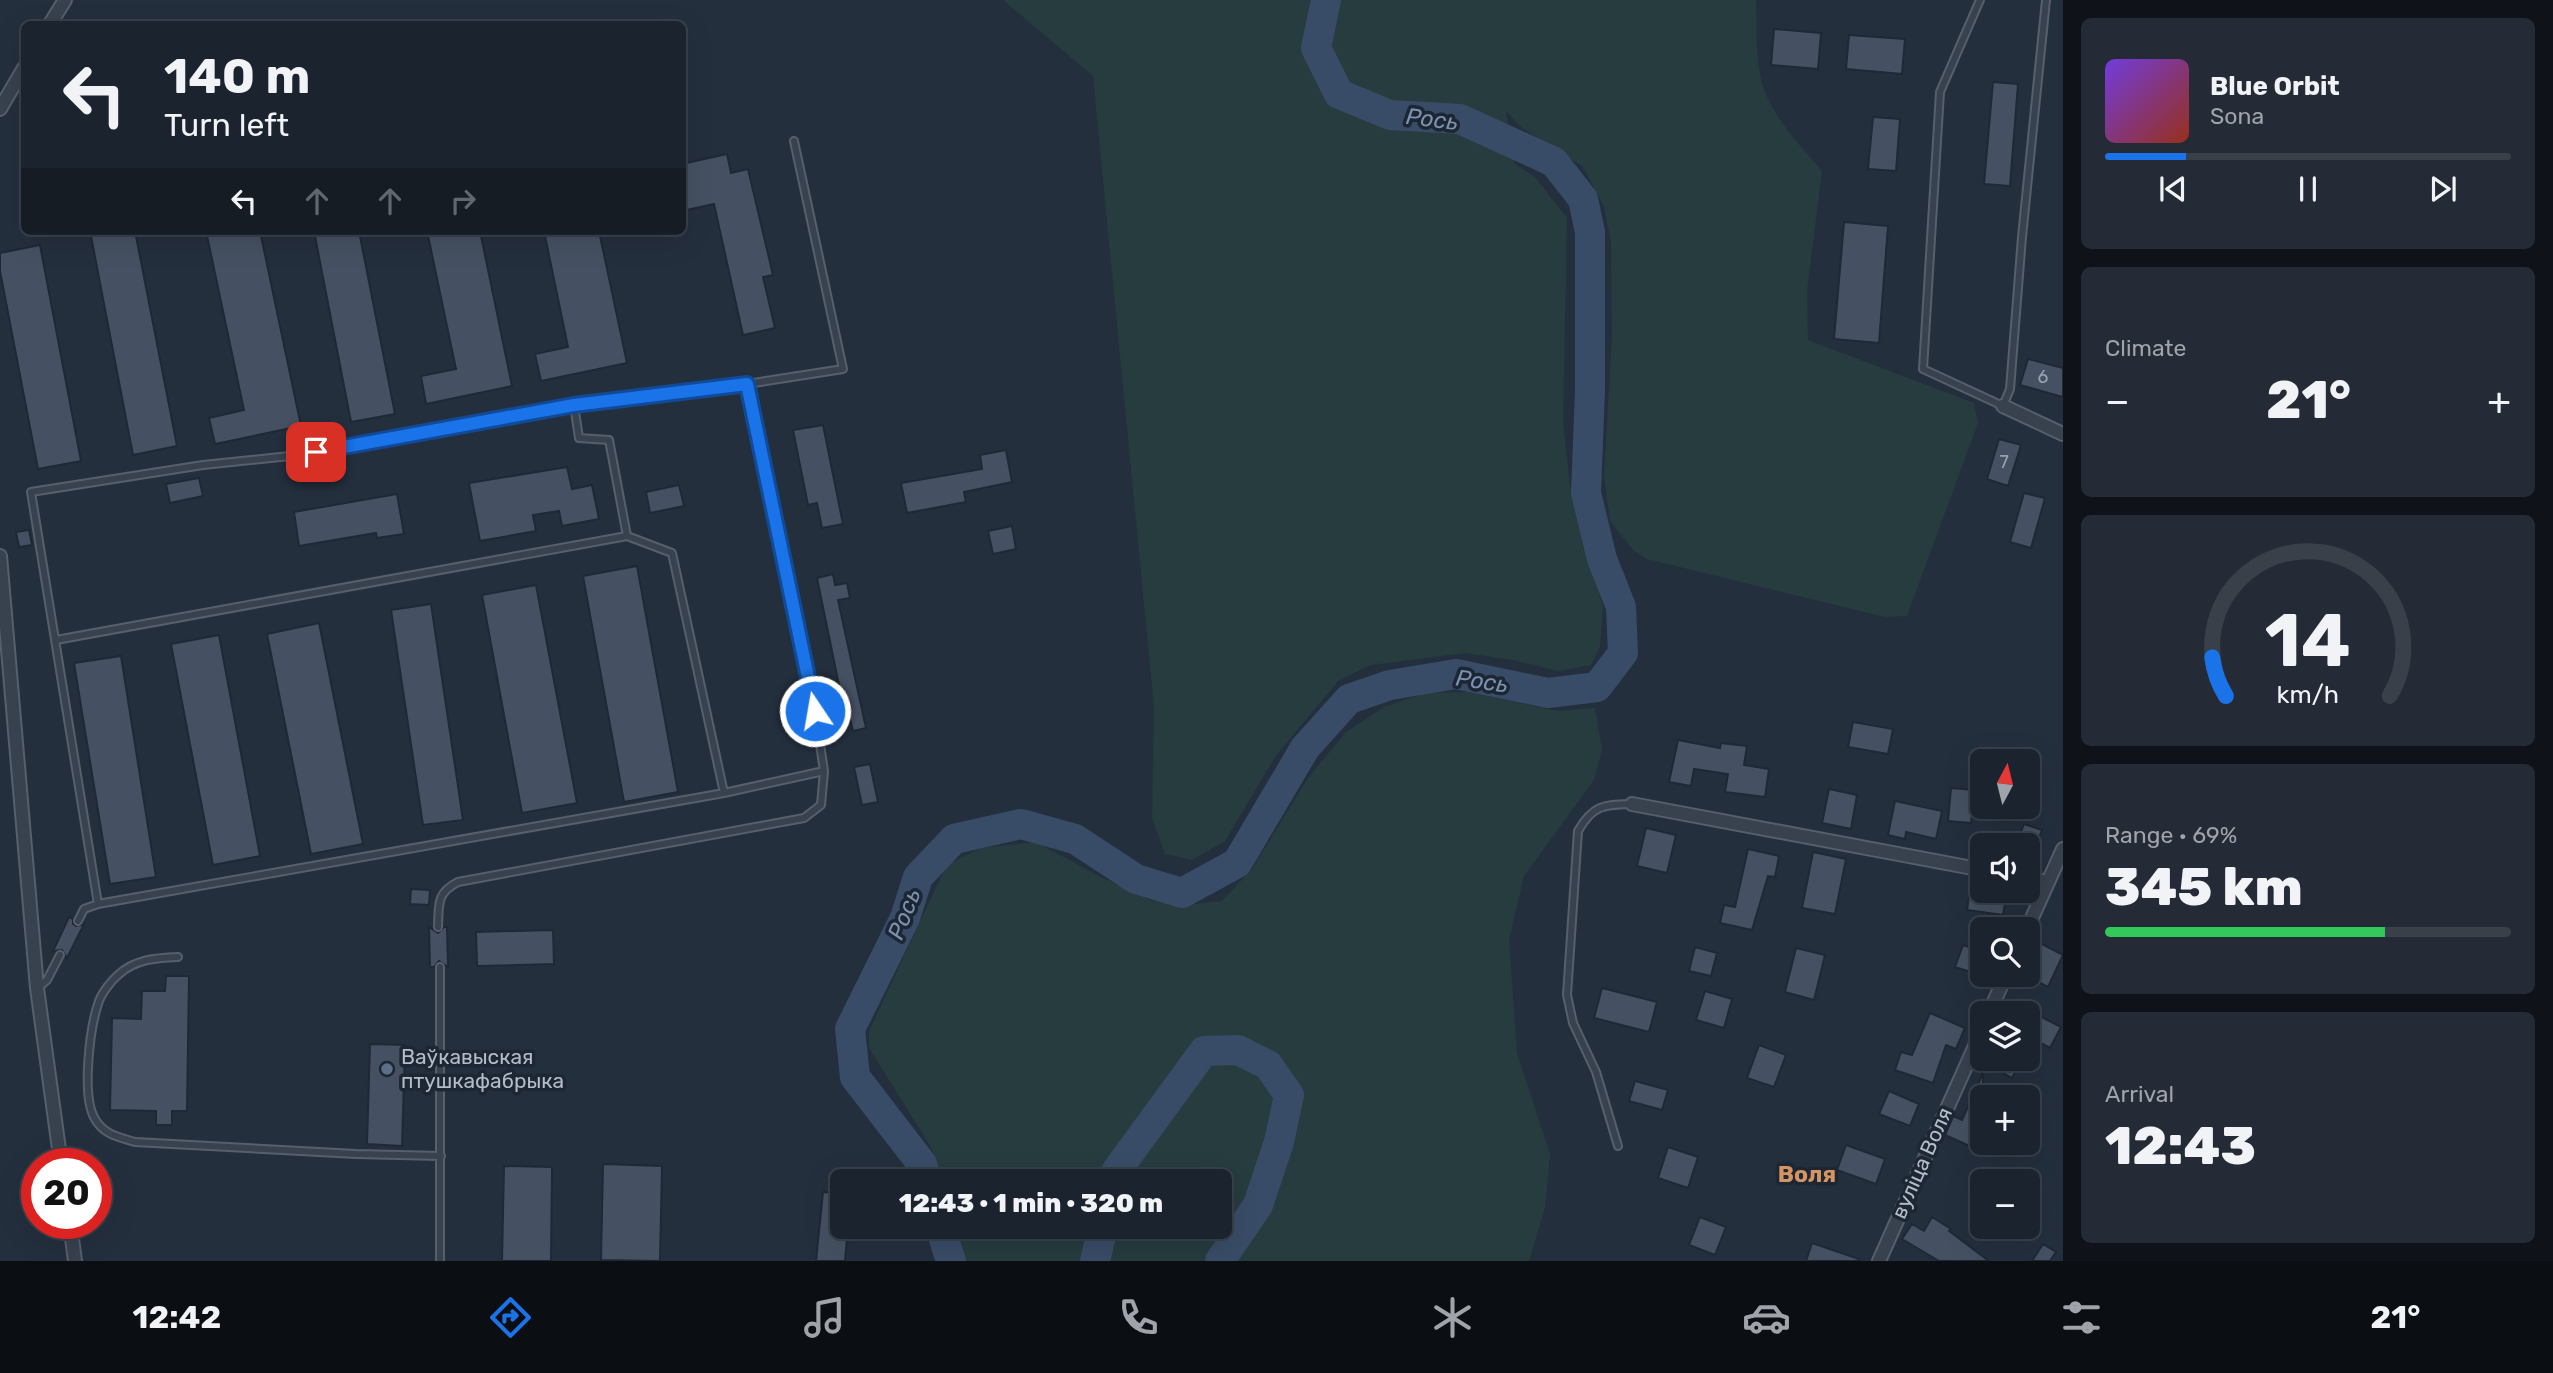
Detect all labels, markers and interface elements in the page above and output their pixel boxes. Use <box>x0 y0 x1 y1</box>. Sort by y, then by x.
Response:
text: 140 m <box>164 47 310 105</box>
icon: left <box>49 49 140 140</box>
text: Blue Orbit <box>2210 71 2340 102</box>
water label: Рось <box>1404 102 1460 136</box>
text: Sona <box>2210 102 2264 130</box>
text: Turn left <box>164 106 289 144</box>
icon: previous <box>2154 170 2192 208</box>
icon: pause <box>2289 170 2327 208</box>
icon: next <box>2424 170 2462 208</box>
icon: left <box>225 182 263 220</box>
icon: ahead <box>298 182 336 220</box>
icon: ahead <box>371 182 409 220</box>
icon: right <box>444 182 482 220</box>
text: Climate <box>2105 334 2186 362</box>
house number: 6 <box>2038 366 2049 388</box>
text: 21° <box>2266 369 2351 431</box>
text: − <box>2105 378 2130 424</box>
text: + <box>2487 378 2511 424</box>
pin <box>286 422 346 482</box>
icon: arrive <box>297 433 335 471</box>
house number: 7 <box>1999 451 2009 473</box>
text: 14 <box>2265 599 2351 685</box>
water label: Рось <box>1454 664 1510 698</box>
position arrow <box>778 674 852 748</box>
text: km/h <box>2277 680 2339 709</box>
north arrow <box>1970 749 2040 819</box>
map controls <box>1970 749 2040 1239</box>
text: Range · 69% <box>2105 821 2237 849</box>
button: sound <box>1970 833 2040 903</box>
text: 345 km <box>2105 856 2303 918</box>
water label: Рось <box>881 885 927 943</box>
button: search <box>1970 917 2040 987</box>
button: layers <box>1970 1001 2040 1071</box>
place label: Ваўкавыская птушкафабрыка <box>401 1044 564 1093</box>
marker: Ваўкавыская птушкафабрыка <box>379 1061 395 1077</box>
text: Arrival <box>2105 1080 2174 1108</box>
button: + <box>1970 1085 2040 1155</box>
street label: вуліца Воля <box>1886 1103 1957 1222</box>
text: 12:43 <box>2105 1115 2256 1177</box>
speed limit sign: 20 <box>21 1148 112 1239</box>
district label: Воля <box>1778 1160 1836 1188</box>
button: − <box>1970 1169 2040 1239</box>
text: 12:43 · 1 min · 320 m <box>899 1188 1163 1219</box>
icon: directions <box>486 1293 535 1342</box>
icon: music <box>800 1293 849 1342</box>
icon: phone <box>1114 1293 1163 1342</box>
icon: climate <box>1428 1293 1477 1342</box>
icon: car <box>1742 1293 1791 1342</box>
icon: filters <box>2057 1293 2106 1342</box>
text: 12:42 <box>133 1298 221 1336</box>
text: 21° <box>2371 1298 2420 1336</box>

